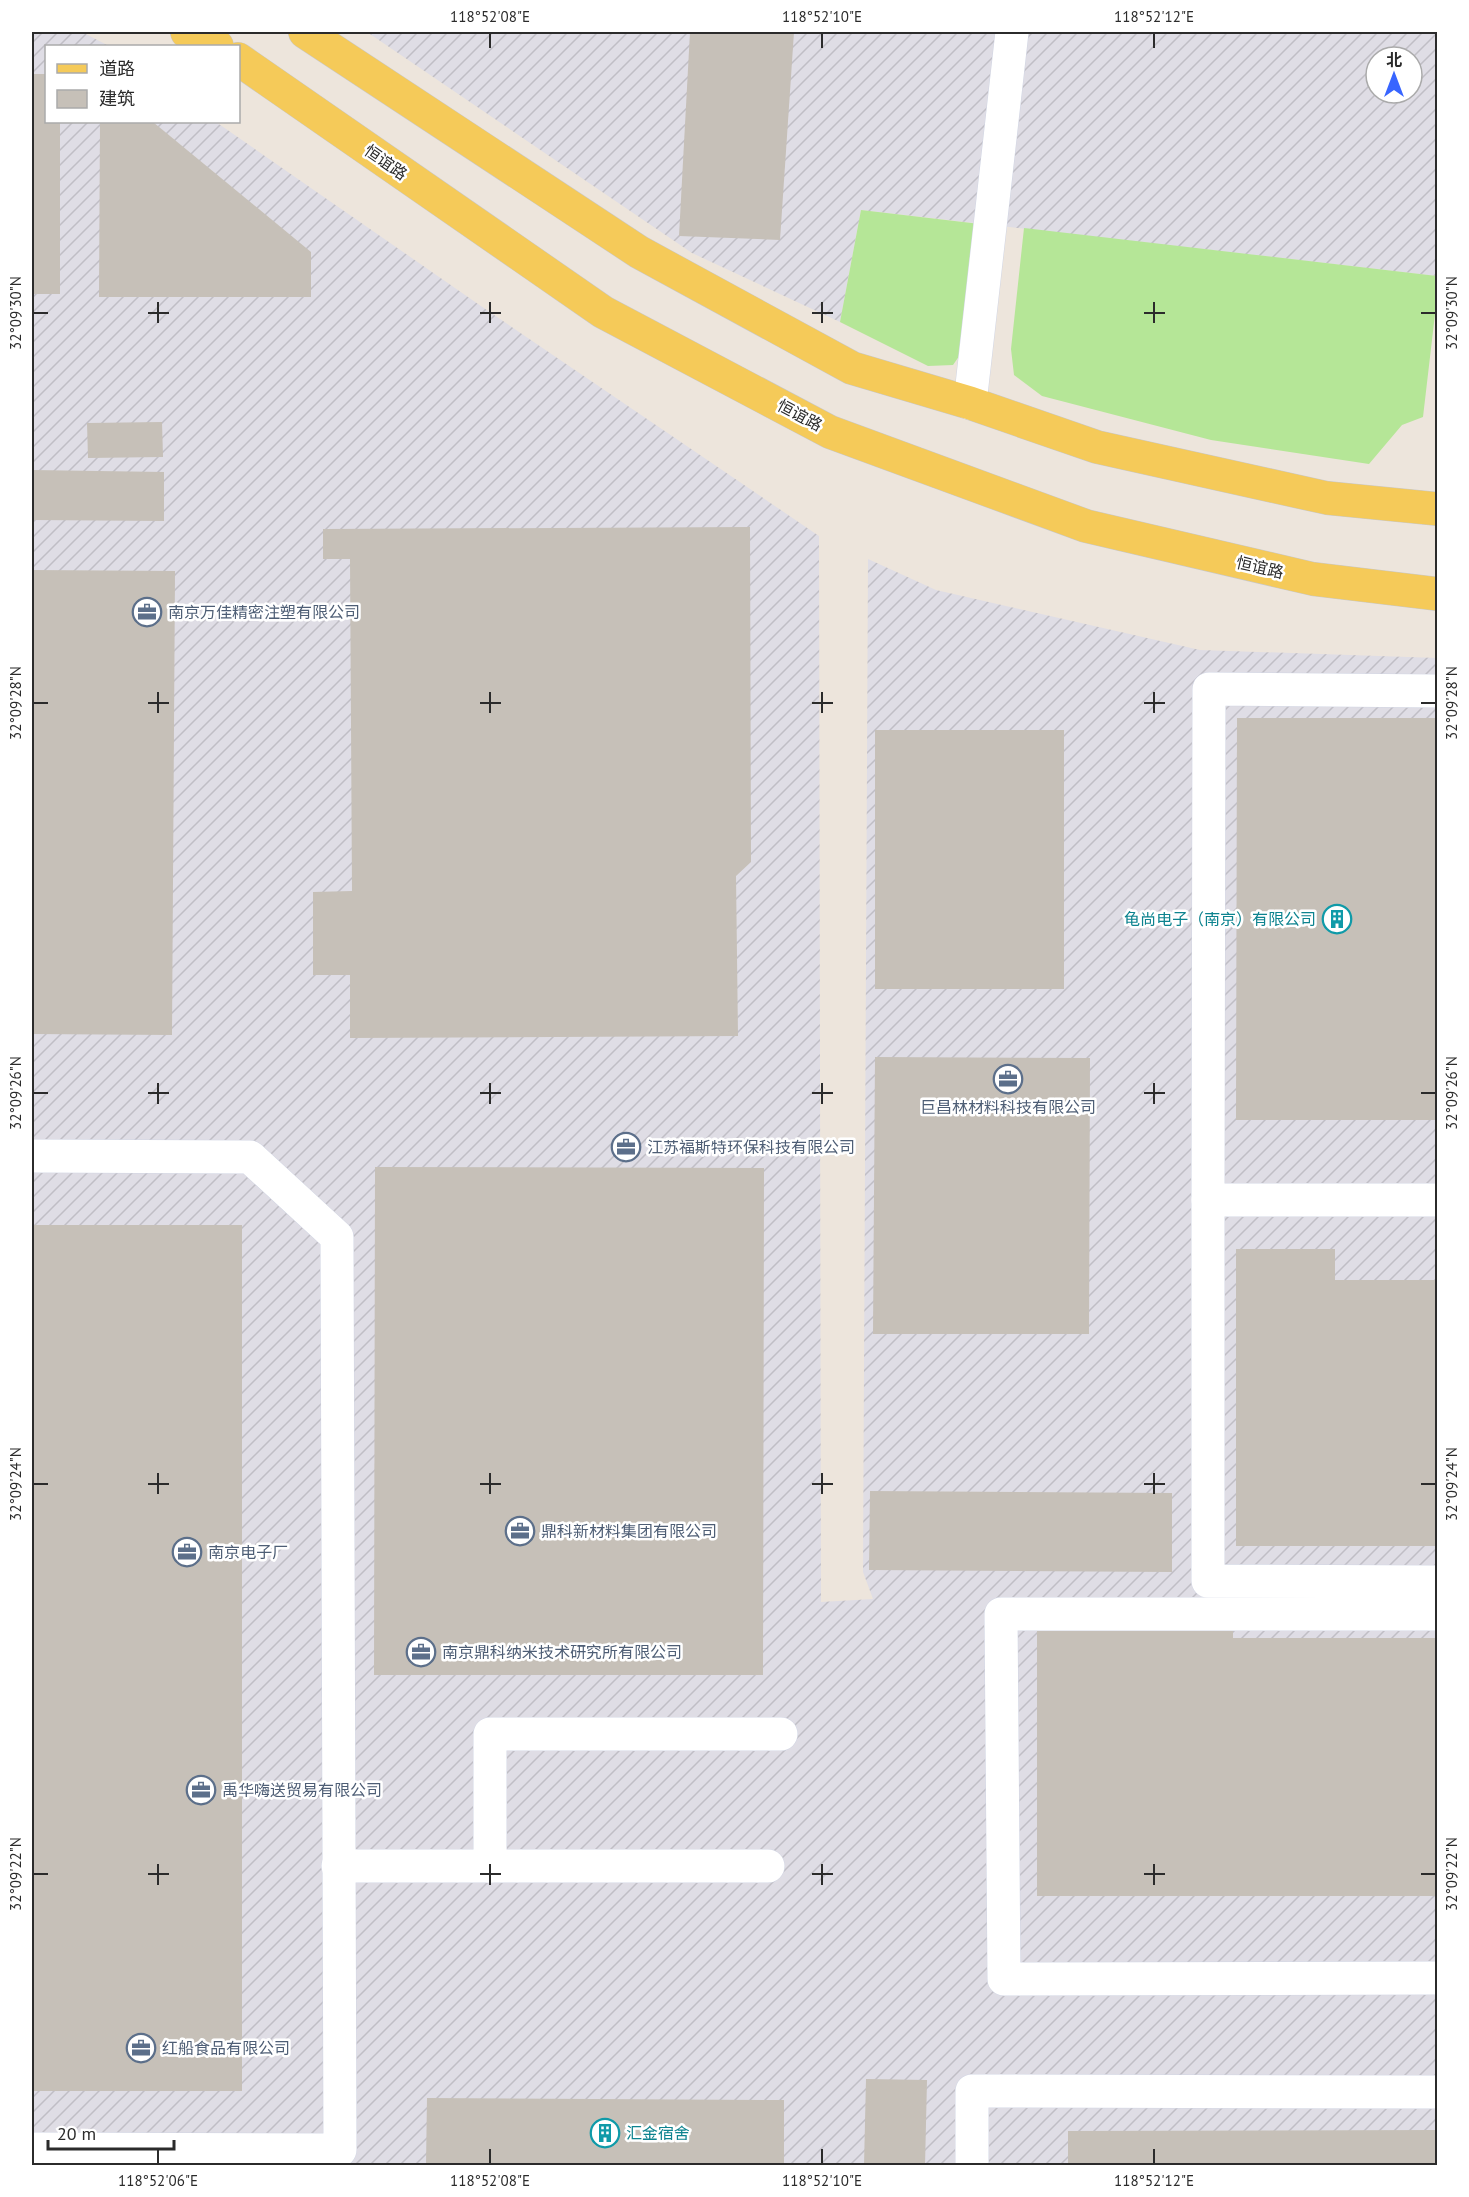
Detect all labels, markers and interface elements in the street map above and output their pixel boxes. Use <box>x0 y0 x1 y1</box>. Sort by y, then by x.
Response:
text: 118°52'08"E <box>450 7 530 26</box>
text: 118°52'10"E <box>782 7 862 26</box>
text: 118°52'12"E <box>1114 7 1194 26</box>
legend <box>45 45 240 123</box>
north arrow <box>1364 45 1424 105</box>
text: 北 <box>1386 50 1402 70</box>
text: 道路 <box>99 57 135 80</box>
text: 建筑 <box>99 87 135 110</box>
street label: 恒谊路 <box>361 140 411 184</box>
text: 32°09'30"N <box>6 276 25 350</box>
text: 32°09'30"N <box>1442 276 1461 350</box>
street label: 恒谊路 <box>774 395 826 435</box>
street label: 恒谊路 <box>1234 552 1286 582</box>
office icon: 南京万佳精密注塑有限公司 <box>131 596 163 628</box>
place label: 南京万佳精密注塑有限公司 <box>168 602 360 622</box>
text: 32°09'28"N <box>6 666 25 740</box>
text: 32°09'28"N <box>1442 666 1461 740</box>
building icon: 龟尚电子（南京）有限公司 <box>1321 903 1353 935</box>
place label: 龟尚电子（南京）有限公司 <box>1124 909 1316 929</box>
text: 32°09'26"N <box>6 1056 25 1130</box>
text: 32°09'26"N <box>1442 1056 1461 1130</box>
office icon: 巨昌林材料科技有限公司 <box>992 1063 1024 1095</box>
place label: 巨昌林材料科技有限公司 <box>920 1097 1096 1117</box>
office icon: 江苏福斯特环保科技有限公司 <box>610 1131 642 1163</box>
place label: 江苏福斯特环保科技有限公司 <box>647 1137 855 1157</box>
text: 32°09'24"N <box>6 1447 25 1521</box>
text: 32°09'24"N <box>1442 1447 1461 1521</box>
office icon: 鼎科新材料集团有限公司 <box>504 1515 536 1547</box>
place label: 鼎科新材料集团有限公司 <box>541 1521 717 1541</box>
office icon: 南京电子厂 <box>171 1536 203 1568</box>
place label: 南京电子厂 <box>208 1542 288 1562</box>
office icon: 南京鼎科纳米技术研究所有限公司 <box>405 1636 437 1668</box>
place label: 南京鼎科纳米技术研究所有限公司 <box>442 1642 682 1662</box>
office icon: 禹华嗨送贸易有限公司 <box>185 1774 217 1806</box>
place label: 禹华嗨送贸易有限公司 <box>222 1780 382 1800</box>
text: 32°09'22"N <box>6 1837 25 1911</box>
text: 32°09'22"N <box>1442 1837 1461 1911</box>
office icon: 红船食品有限公司 <box>125 2032 157 2064</box>
place label: 红船食品有限公司 <box>162 2038 290 2058</box>
scale bar <box>48 2113 174 2151</box>
building icon: 汇金宿舍 <box>589 2117 621 2149</box>
text: 20 m <box>57 2122 96 2145</box>
place label: 汇金宿舍 <box>626 2123 690 2143</box>
text: 118°52'06"E <box>118 2171 198 2190</box>
text: 118°52'08"E <box>450 2171 530 2190</box>
text: 118°52'10"E <box>782 2171 862 2190</box>
text: 118°52'12"E <box>1114 2171 1194 2190</box>

